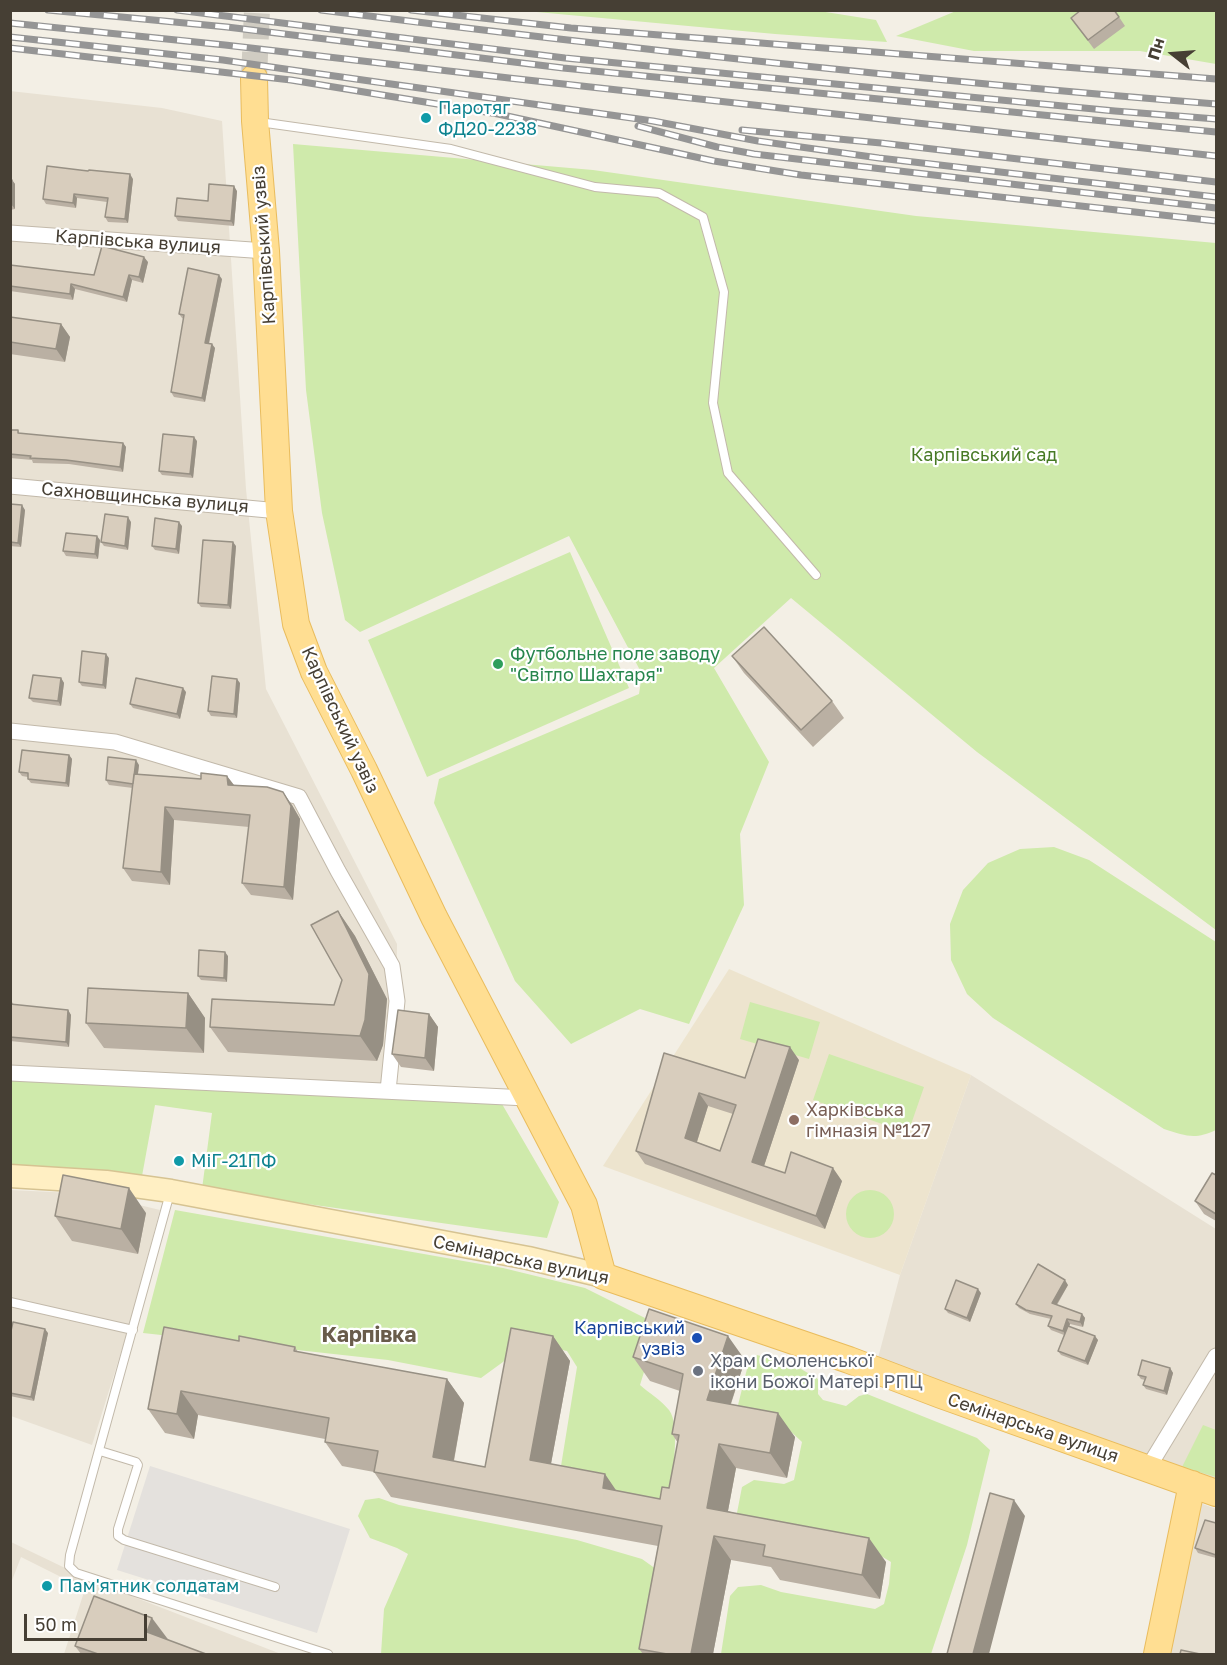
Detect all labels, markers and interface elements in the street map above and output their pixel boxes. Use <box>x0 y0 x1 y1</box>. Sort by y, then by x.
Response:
north arrow <box>1143 24 1203 84</box>
text: Пн <box>1143 35 1169 62</box>
place label: Паротяг ФД20-2238 <box>438 97 537 140</box>
marker: Паротяг ФД20-2238 <box>419 111 433 125</box>
street label: Карпівський узвіз <box>248 165 280 325</box>
street label: Карпівська вулиця <box>54 225 222 259</box>
park label: Карпівський сад <box>911 444 1057 466</box>
street label: Сахновщинська вулиця <box>40 478 250 518</box>
street label: Карпівський узвіз <box>297 643 383 797</box>
place label: Футбольне поле заводу "Світло Шахтаря" <box>510 643 720 686</box>
marker: Футбольне поле заводу "Світло Шахтаря" <box>491 657 505 671</box>
place label: Харківська гімназія №127 <box>806 1099 931 1142</box>
marker: Харківська гімназія №127 <box>787 1113 801 1127</box>
place label: МіГ-21ПФ <box>191 1150 276 1172</box>
marker: МіГ-21ПФ <box>172 1154 186 1168</box>
street label: Семінарська вулиця <box>431 1231 611 1289</box>
place label: Карпівський узвіз <box>574 1317 685 1360</box>
district label: Карпівка <box>321 1322 417 1348</box>
marker: Карпівський узвіз <box>690 1331 704 1345</box>
place label: Храм Смоленської ікони Божої Матері РПЦ <box>710 1350 923 1392</box>
marker: Храм Смоленської ікони Божої Матері РПЦ <box>691 1364 705 1378</box>
street label: Семінарська вулиця <box>945 1389 1121 1467</box>
place label: Пам'ятник солдатам <box>59 1575 239 1597</box>
marker: Пам'ятник солдатам <box>40 1579 54 1593</box>
scale bar <box>27 1602 150 1640</box>
text: 50 m <box>35 1613 77 1635</box>

